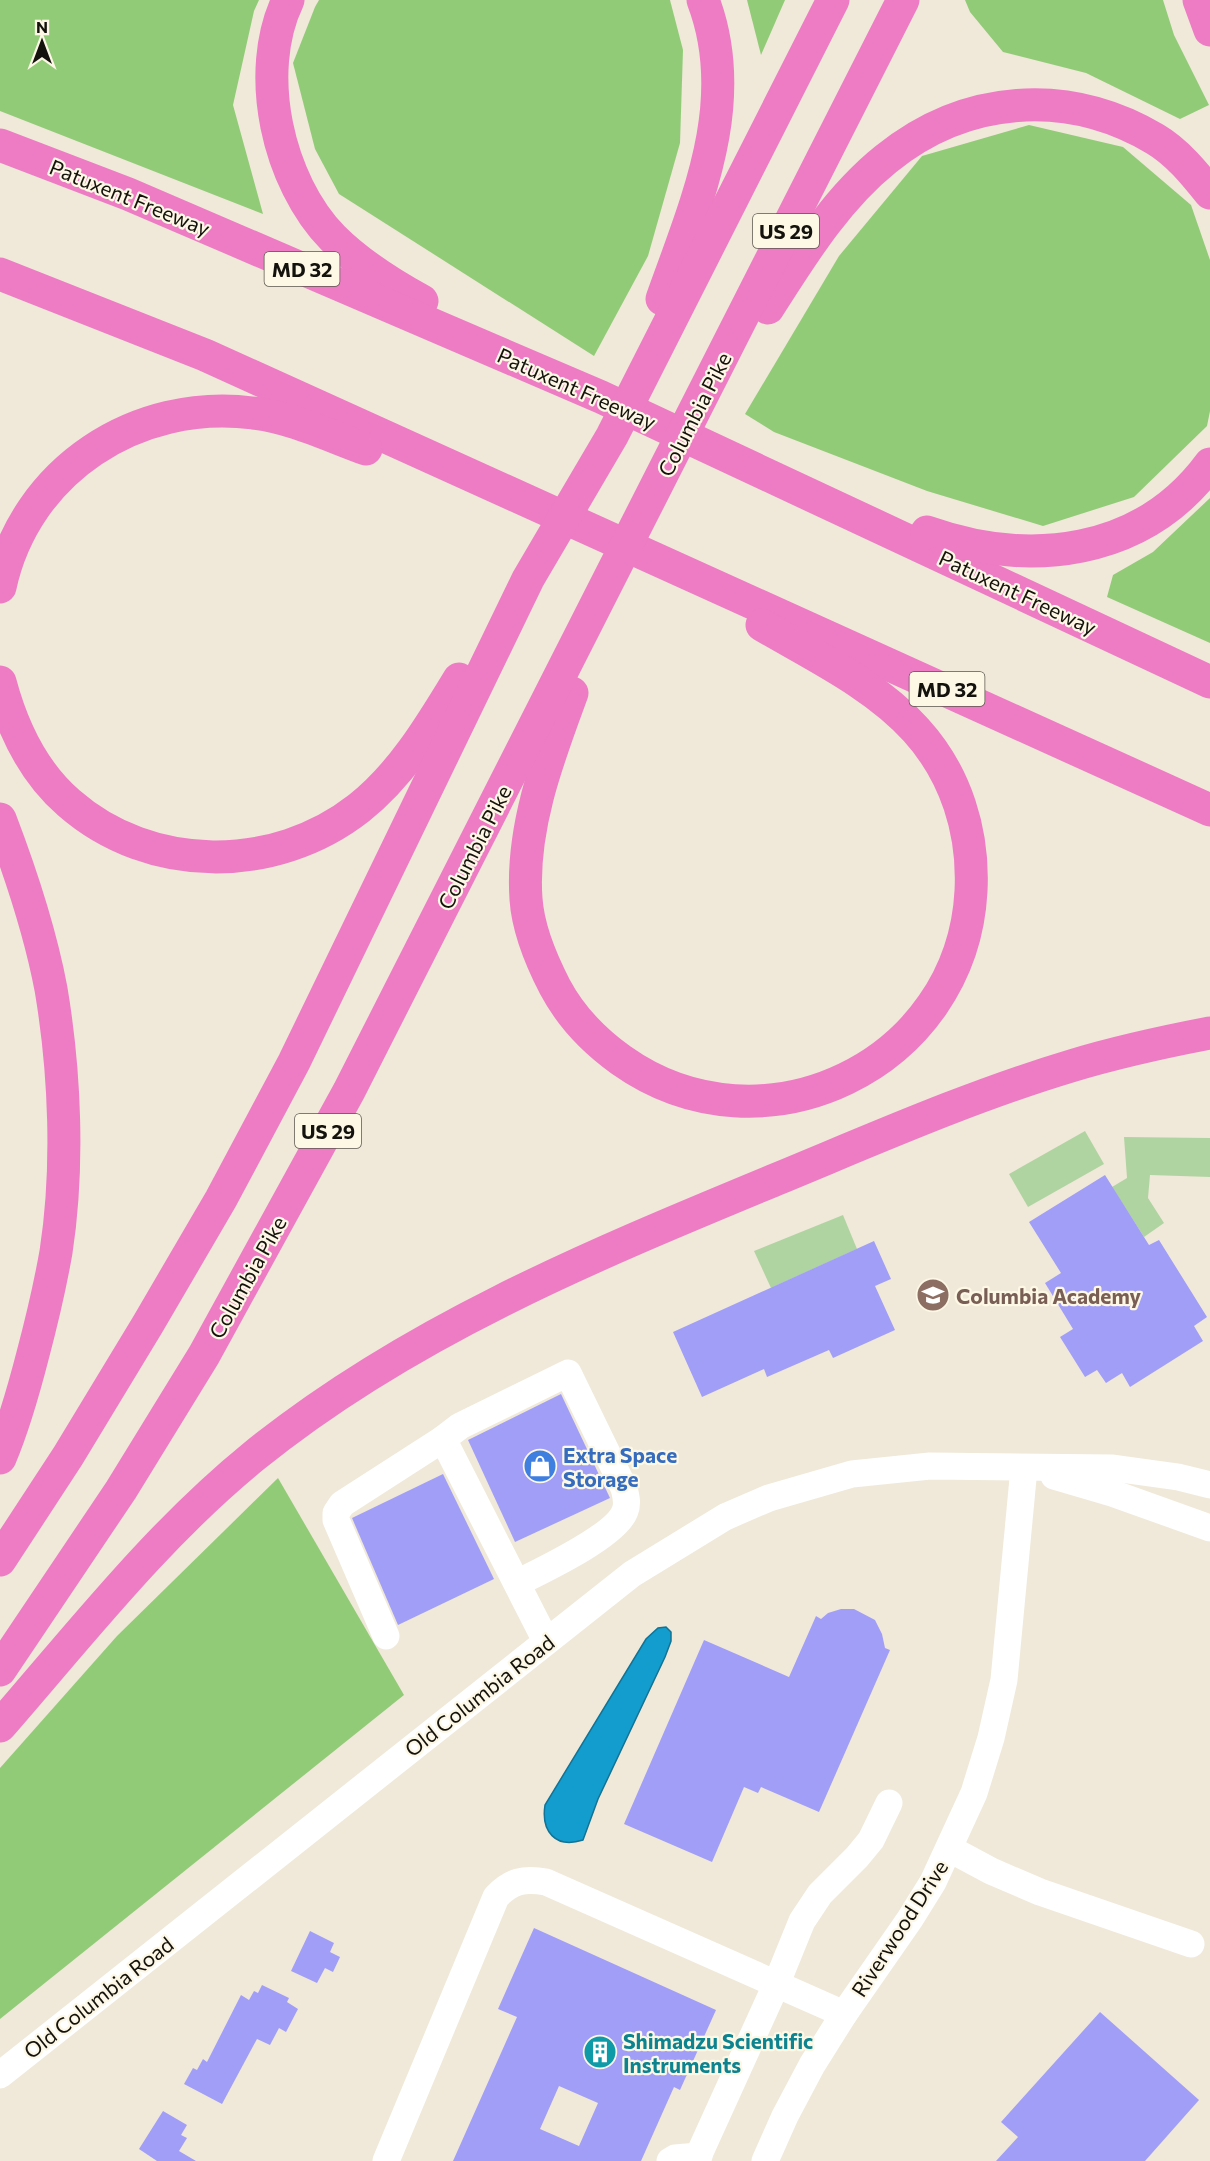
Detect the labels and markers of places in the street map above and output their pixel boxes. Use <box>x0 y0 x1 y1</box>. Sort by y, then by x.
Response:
school or university icon: Columbia Academy <box>915 1277 951 1313</box>
place label: Columbia Academy <box>956 1283 1141 1308</box>
place label: Extra Space Storage <box>563 1442 677 1491</box>
shop icon: Extra Space Storage <box>522 1448 558 1484</box>
place label: Shimadzu Scientific Instruments <box>623 2028 813 2077</box>
building icon: Shimadzu Scientific Instruments <box>582 2034 618 2070</box>

